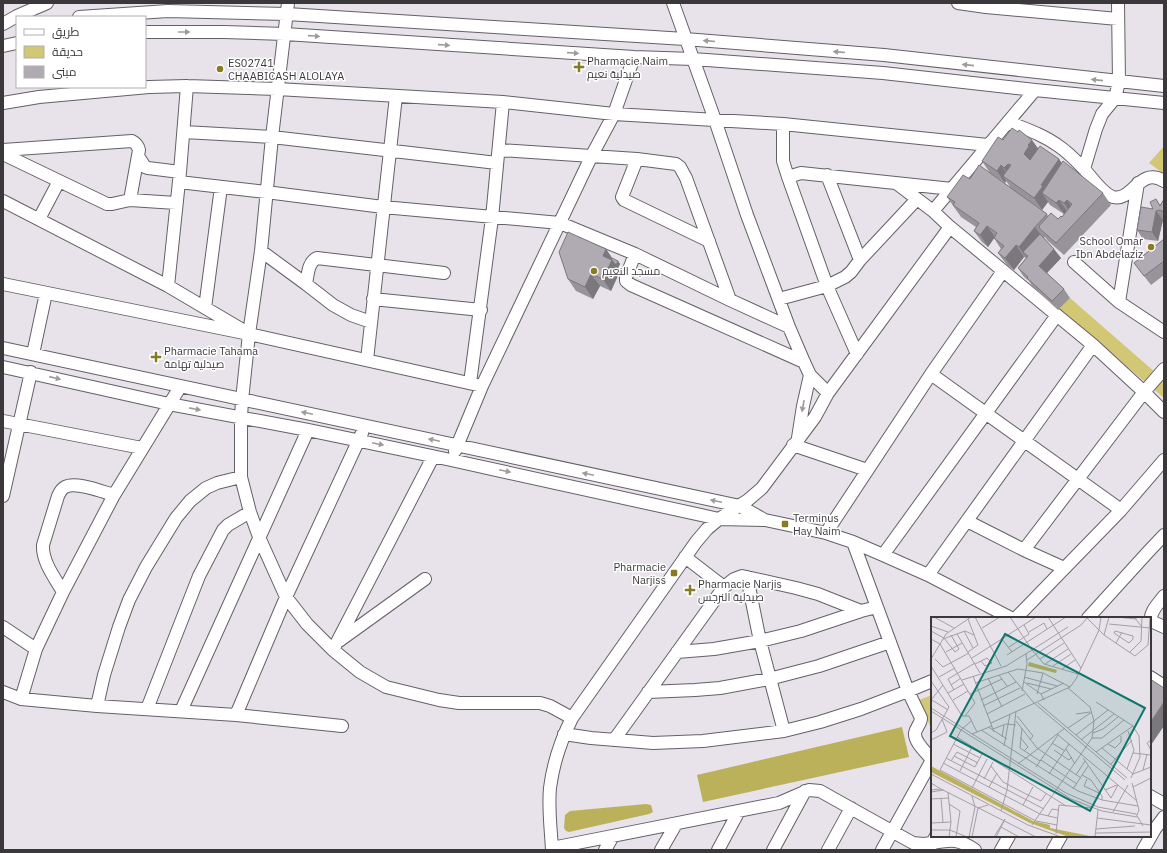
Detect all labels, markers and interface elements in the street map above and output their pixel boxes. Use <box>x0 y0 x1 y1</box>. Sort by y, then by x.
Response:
legend <box>16 16 146 88</box>
text: طريق <box>52 24 80 39</box>
one-way arrow <box>178 29 191 35</box>
one-way arrow <box>308 32 320 39</box>
one-way arrow <box>703 37 715 44</box>
one-way arrow <box>438 41 450 48</box>
text: حديقة <box>52 44 83 59</box>
one-way arrow <box>833 48 845 55</box>
one-way arrow <box>567 50 579 57</box>
place label: Pharmacie Naim صيدلية نعيم <box>587 54 668 82</box>
place label: ES02741 CHAABICASH ALOLAYA <box>228 56 344 83</box>
marker: Pharmacie Naim صيدلية نعيم <box>574 62 584 72</box>
one-way arrow <box>962 62 974 68</box>
text: مبنى <box>52 64 77 79</box>
marker: ES02741 CHAABICASH ALOLAYA <box>215 64 225 74</box>
one-way arrow <box>1091 76 1103 83</box>
place label: School Omar Ibn Abdelaziz <box>1076 234 1143 261</box>
marker: School Omar Ibn Abdelaziz <box>1146 242 1156 252</box>
place label: مسجد النعيم <box>602 264 660 279</box>
marker: مسجد النعيم <box>589 266 599 276</box>
place label: Pharmacie Tahama صيدلية تهامة <box>164 344 258 371</box>
marker: Pharmacie Tahama صيدلية تهامة <box>151 352 161 362</box>
one-way arrow <box>49 375 61 381</box>
one-way arrow <box>799 400 805 412</box>
one-way arrow <box>189 406 202 412</box>
one-way arrow <box>301 410 313 416</box>
one-way arrow <box>428 437 440 443</box>
one-way arrow <box>372 442 384 448</box>
one-way arrow <box>499 469 511 475</box>
one-way arrow <box>582 470 595 476</box>
one-way arrow <box>709 497 722 503</box>
place label: Terminus Hay Naim <box>793 511 841 538</box>
marker: Terminus Hay Naim <box>780 519 790 529</box>
place label: Pharmacie Narjiss <box>613 560 666 587</box>
marker: Pharmacie Narjiss <box>669 568 679 578</box>
place label: Pharmacie Narjis صيدلية النرجس <box>698 577 782 604</box>
marker: Pharmacie Narjis صيدلية النرجس <box>685 585 695 595</box>
inset map <box>931 617 1151 837</box>

